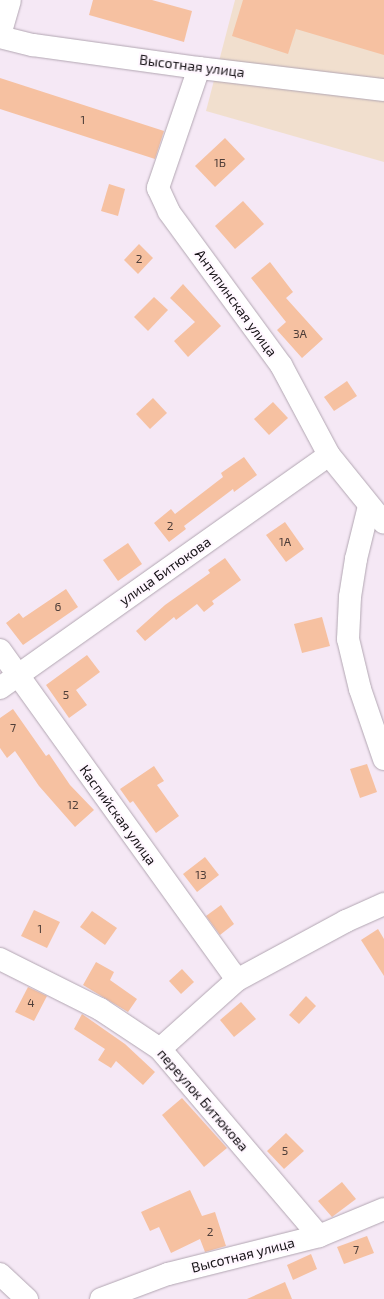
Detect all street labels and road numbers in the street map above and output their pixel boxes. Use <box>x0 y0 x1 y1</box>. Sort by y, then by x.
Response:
street label: Высотная улица <box>138 51 246 81</box>
street label: Антипинская улица <box>191 246 281 360</box>
street label: улица Битюкова <box>116 533 214 609</box>
street label: Каспийская улица <box>76 762 160 868</box>
street label: переулок Битюкова <box>154 1045 252 1155</box>
street label: Высотная улица <box>190 1234 296 1276</box>

